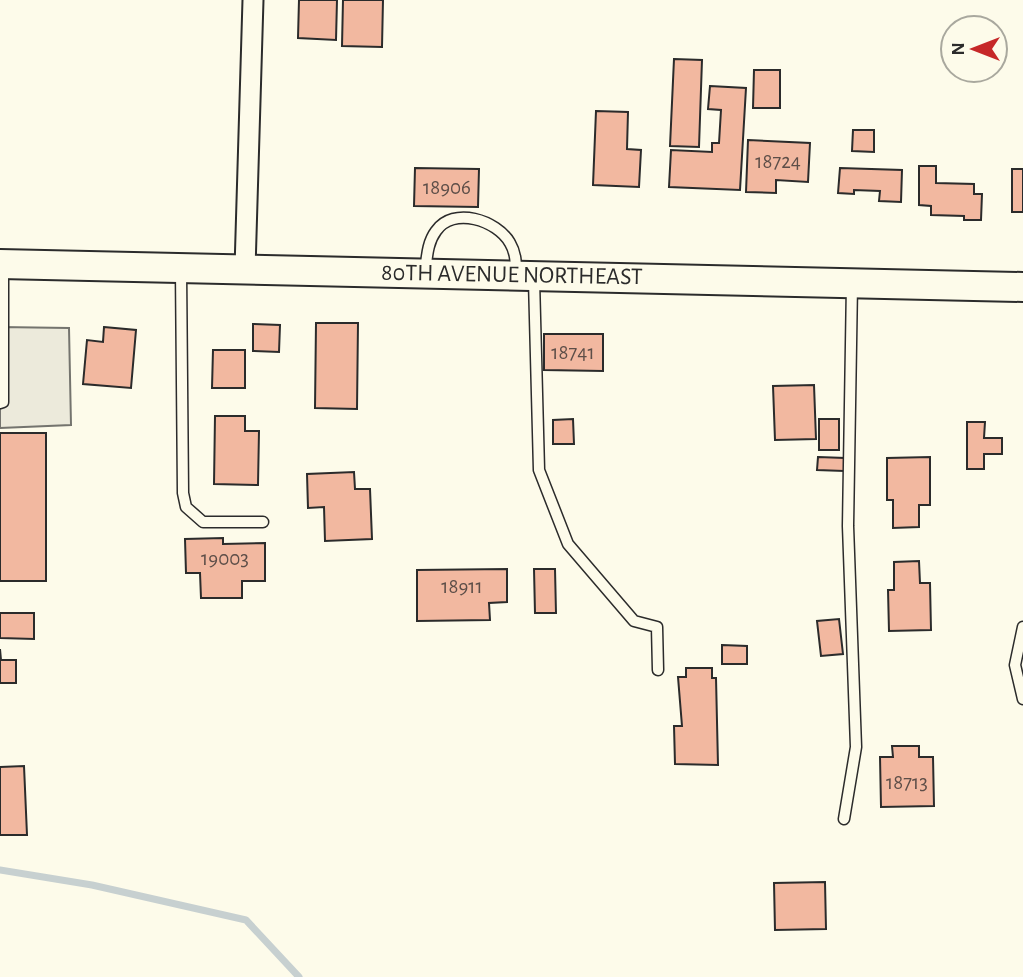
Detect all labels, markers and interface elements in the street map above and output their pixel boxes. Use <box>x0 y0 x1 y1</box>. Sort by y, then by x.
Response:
north arrow <box>939 14 1009 84</box>
text: N <box>949 42 968 56</box>
house number: 18724 <box>755 151 801 172</box>
house number: 18906 <box>423 177 471 198</box>
street label: 80TH AVENUE NORTHEAST <box>381 261 643 289</box>
house number: 18741 <box>551 342 595 363</box>
house number: 19003 <box>201 548 249 569</box>
house number: 18911 <box>441 576 483 597</box>
house number: 18713 <box>886 772 928 793</box>

